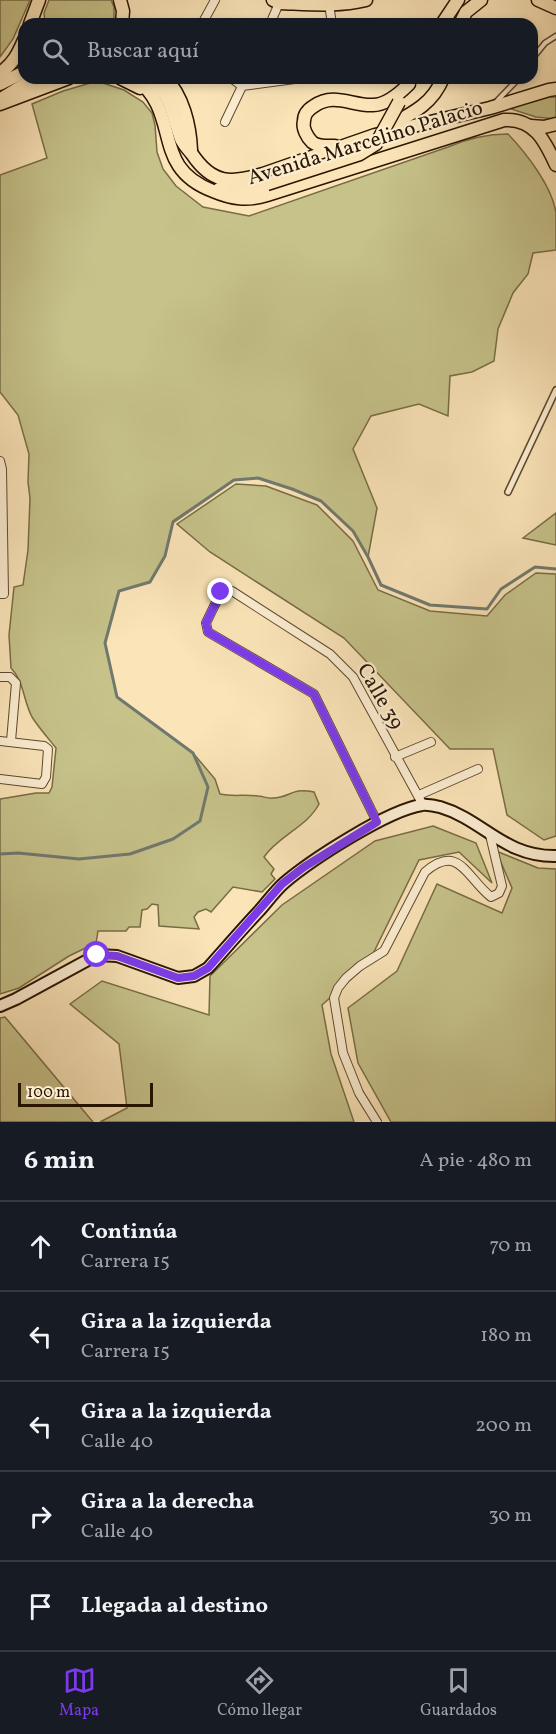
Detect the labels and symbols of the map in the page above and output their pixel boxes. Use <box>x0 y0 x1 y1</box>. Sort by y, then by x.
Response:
street label: Avenida Marcelino Palacio <box>244 94 487 193</box>
route end <box>207 578 233 604</box>
street label: Calle 39 <box>349 658 410 735</box>
route start <box>83 941 109 967</box>
scale bar <box>18 1080 153 1108</box>

